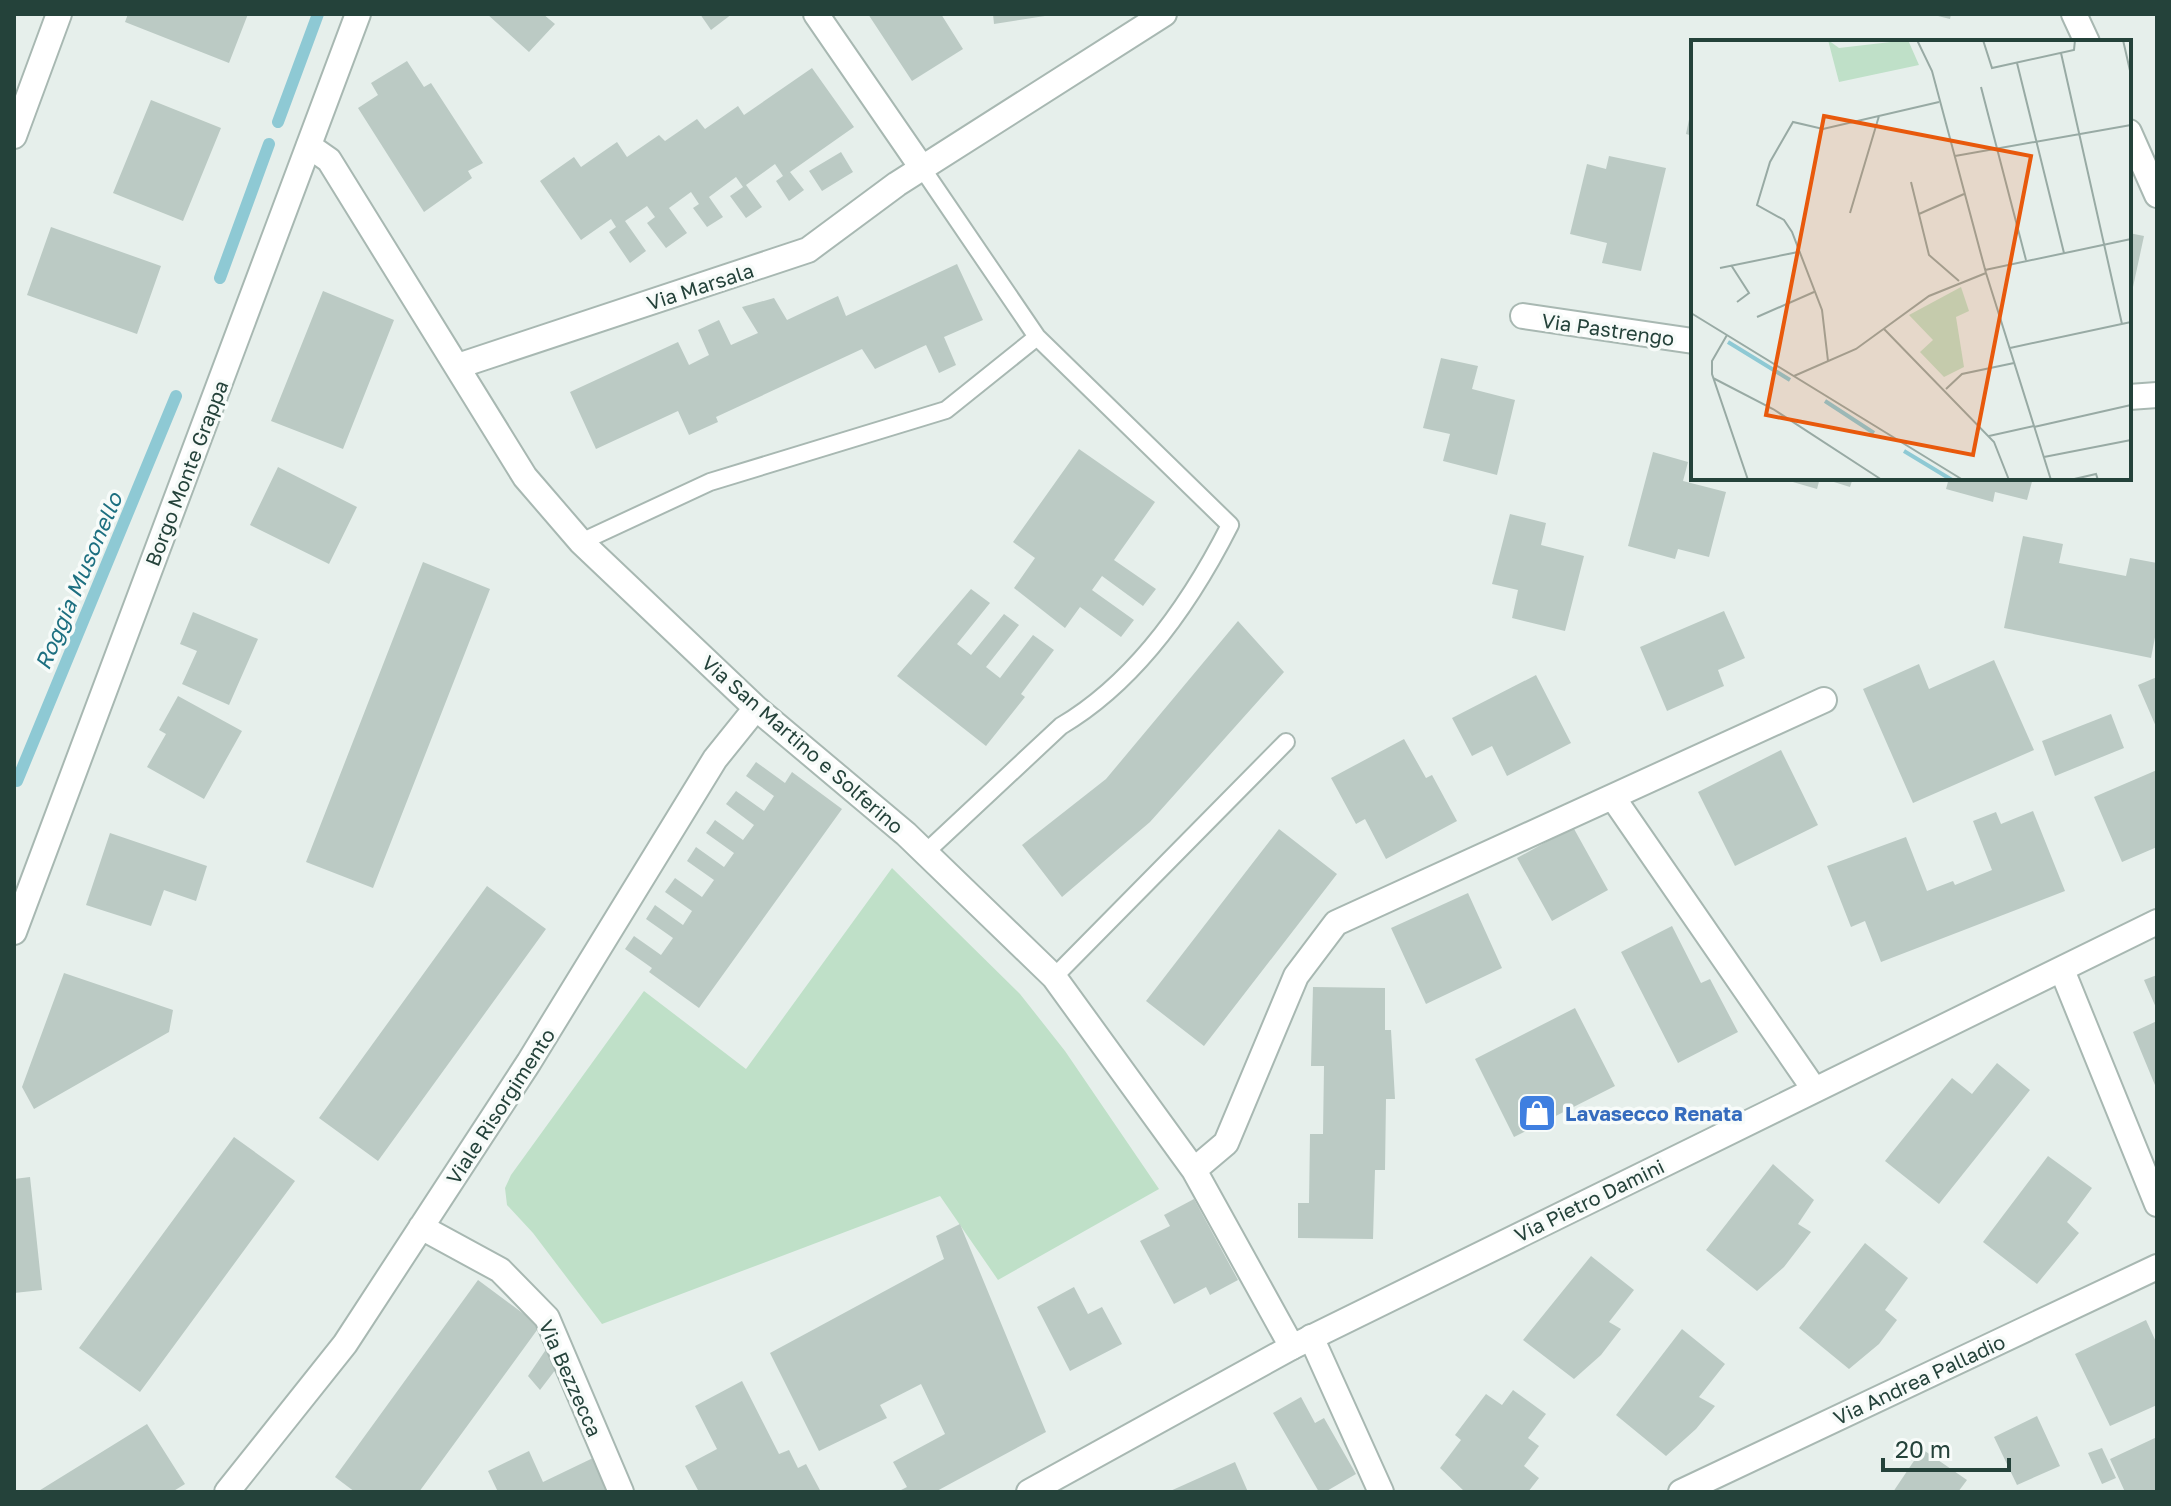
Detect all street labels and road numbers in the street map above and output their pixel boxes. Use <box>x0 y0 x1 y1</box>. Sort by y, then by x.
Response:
street label: Via Marsala <box>644 257 756 315</box>
street label: Via Pastrengo <box>1540 308 1676 350</box>
street label: Borgo Monte Grappa <box>139 377 233 569</box>
street label: Via San Martino e Solferino <box>697 650 909 838</box>
street label: Viale Risorgimento <box>441 1024 559 1188</box>
street label: Via Pietro Damini <box>1510 1153 1668 1247</box>
street label: Via Bezzecca <box>535 1316 607 1440</box>
street label: Via Andrea Palladio <box>1829 1329 2009 1429</box>

